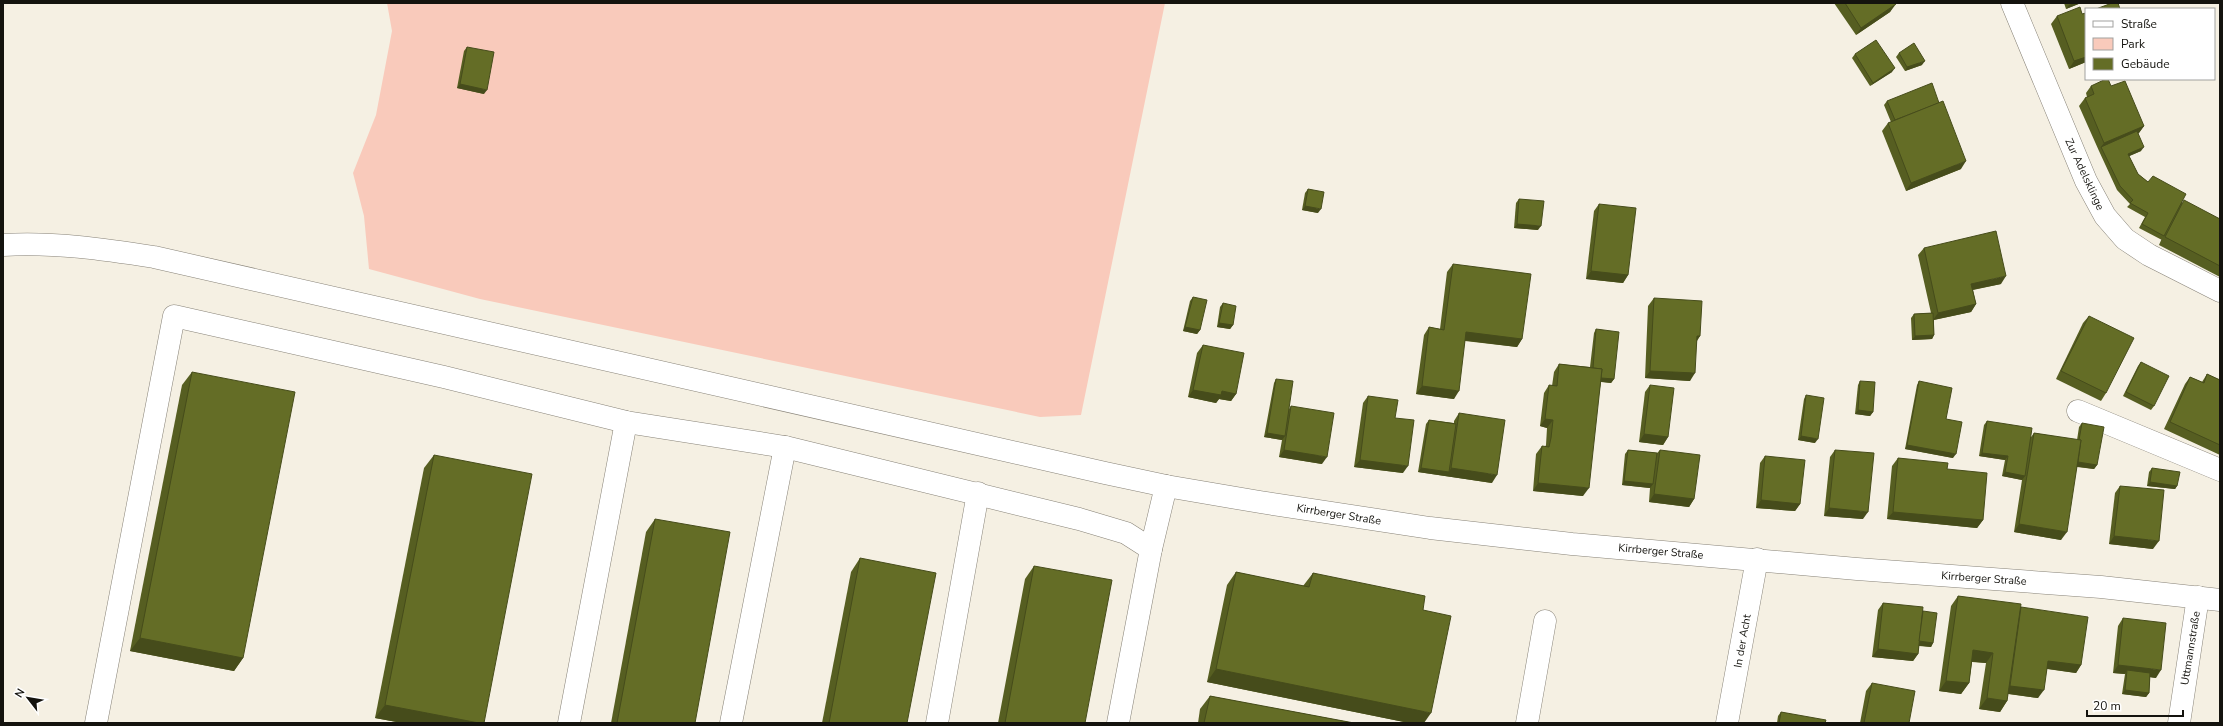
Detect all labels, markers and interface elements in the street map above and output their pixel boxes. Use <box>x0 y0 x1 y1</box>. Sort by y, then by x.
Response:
legend <box>2085 8 2215 80</box>
text: Straße <box>2121 16 2157 32</box>
text: Park <box>2121 36 2146 52</box>
text: Gebäude <box>2121 56 2170 72</box>
street label: Zur Adelsklinge <box>2061 136 2108 213</box>
street label: Kirrberger Straße <box>1296 500 1382 529</box>
street label: Kirrberger Straße <box>1618 540 1704 563</box>
street label: Kirrberger Straße <box>1941 568 2027 589</box>
street label: Uttmannstraße <box>2177 610 2204 686</box>
street label: In der Acht <box>1730 613 1755 669</box>
north arrow <box>8 678 48 718</box>
text: N <box>11 686 28 700</box>
scale bar <box>2087 692 2183 718</box>
text: 20 m <box>2093 698 2121 714</box>

